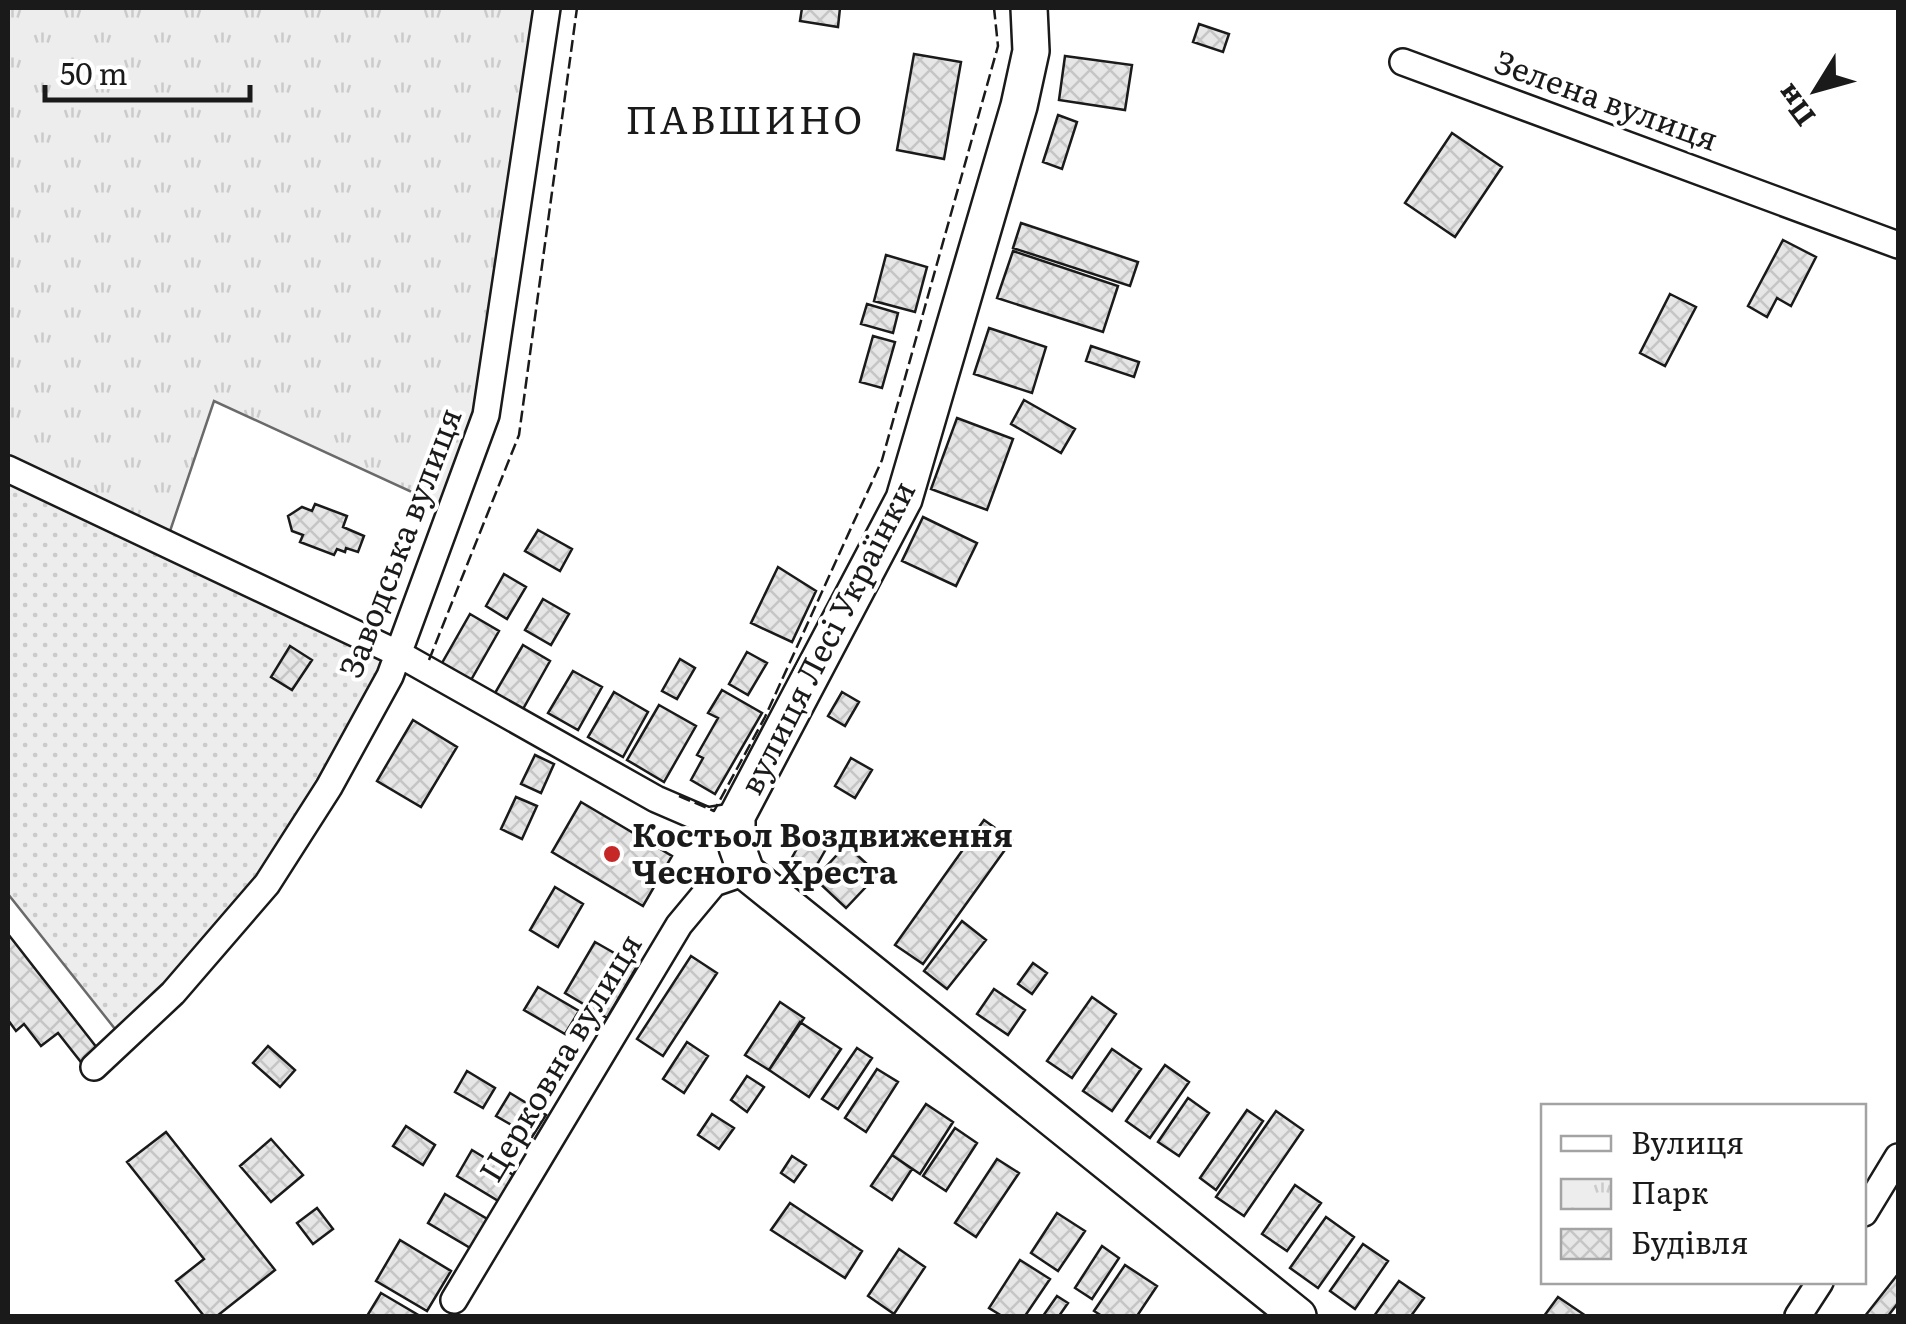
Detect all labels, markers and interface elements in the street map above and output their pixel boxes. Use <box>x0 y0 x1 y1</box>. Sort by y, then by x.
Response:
street label: Зелена вулиця <box>1489 36 1725 161</box>
scale bar <box>45 40 250 102</box>
north arrow <box>1766 40 1866 140</box>
text: 50 m <box>60 50 128 94</box>
text: Пн <box>1765 76 1824 136</box>
district label: ПАВШИНО <box>625 89 865 146</box>
street label: Заводська вулиця <box>325 400 472 684</box>
street label: вулиця Лесі Українки <box>725 471 925 802</box>
place label: Костьол Воздвиження Чесного Хреста <box>632 809 1013 894</box>
marker: Костьол Воздвиження Чесного Хреста <box>601 843 623 865</box>
street label: Церковна вулиця <box>465 923 652 1190</box>
legend <box>1541 1104 1866 1284</box>
text: Вулиця <box>1631 1119 1744 1163</box>
text: Парк <box>1631 1169 1709 1213</box>
text: Будівля <box>1631 1219 1749 1263</box>

